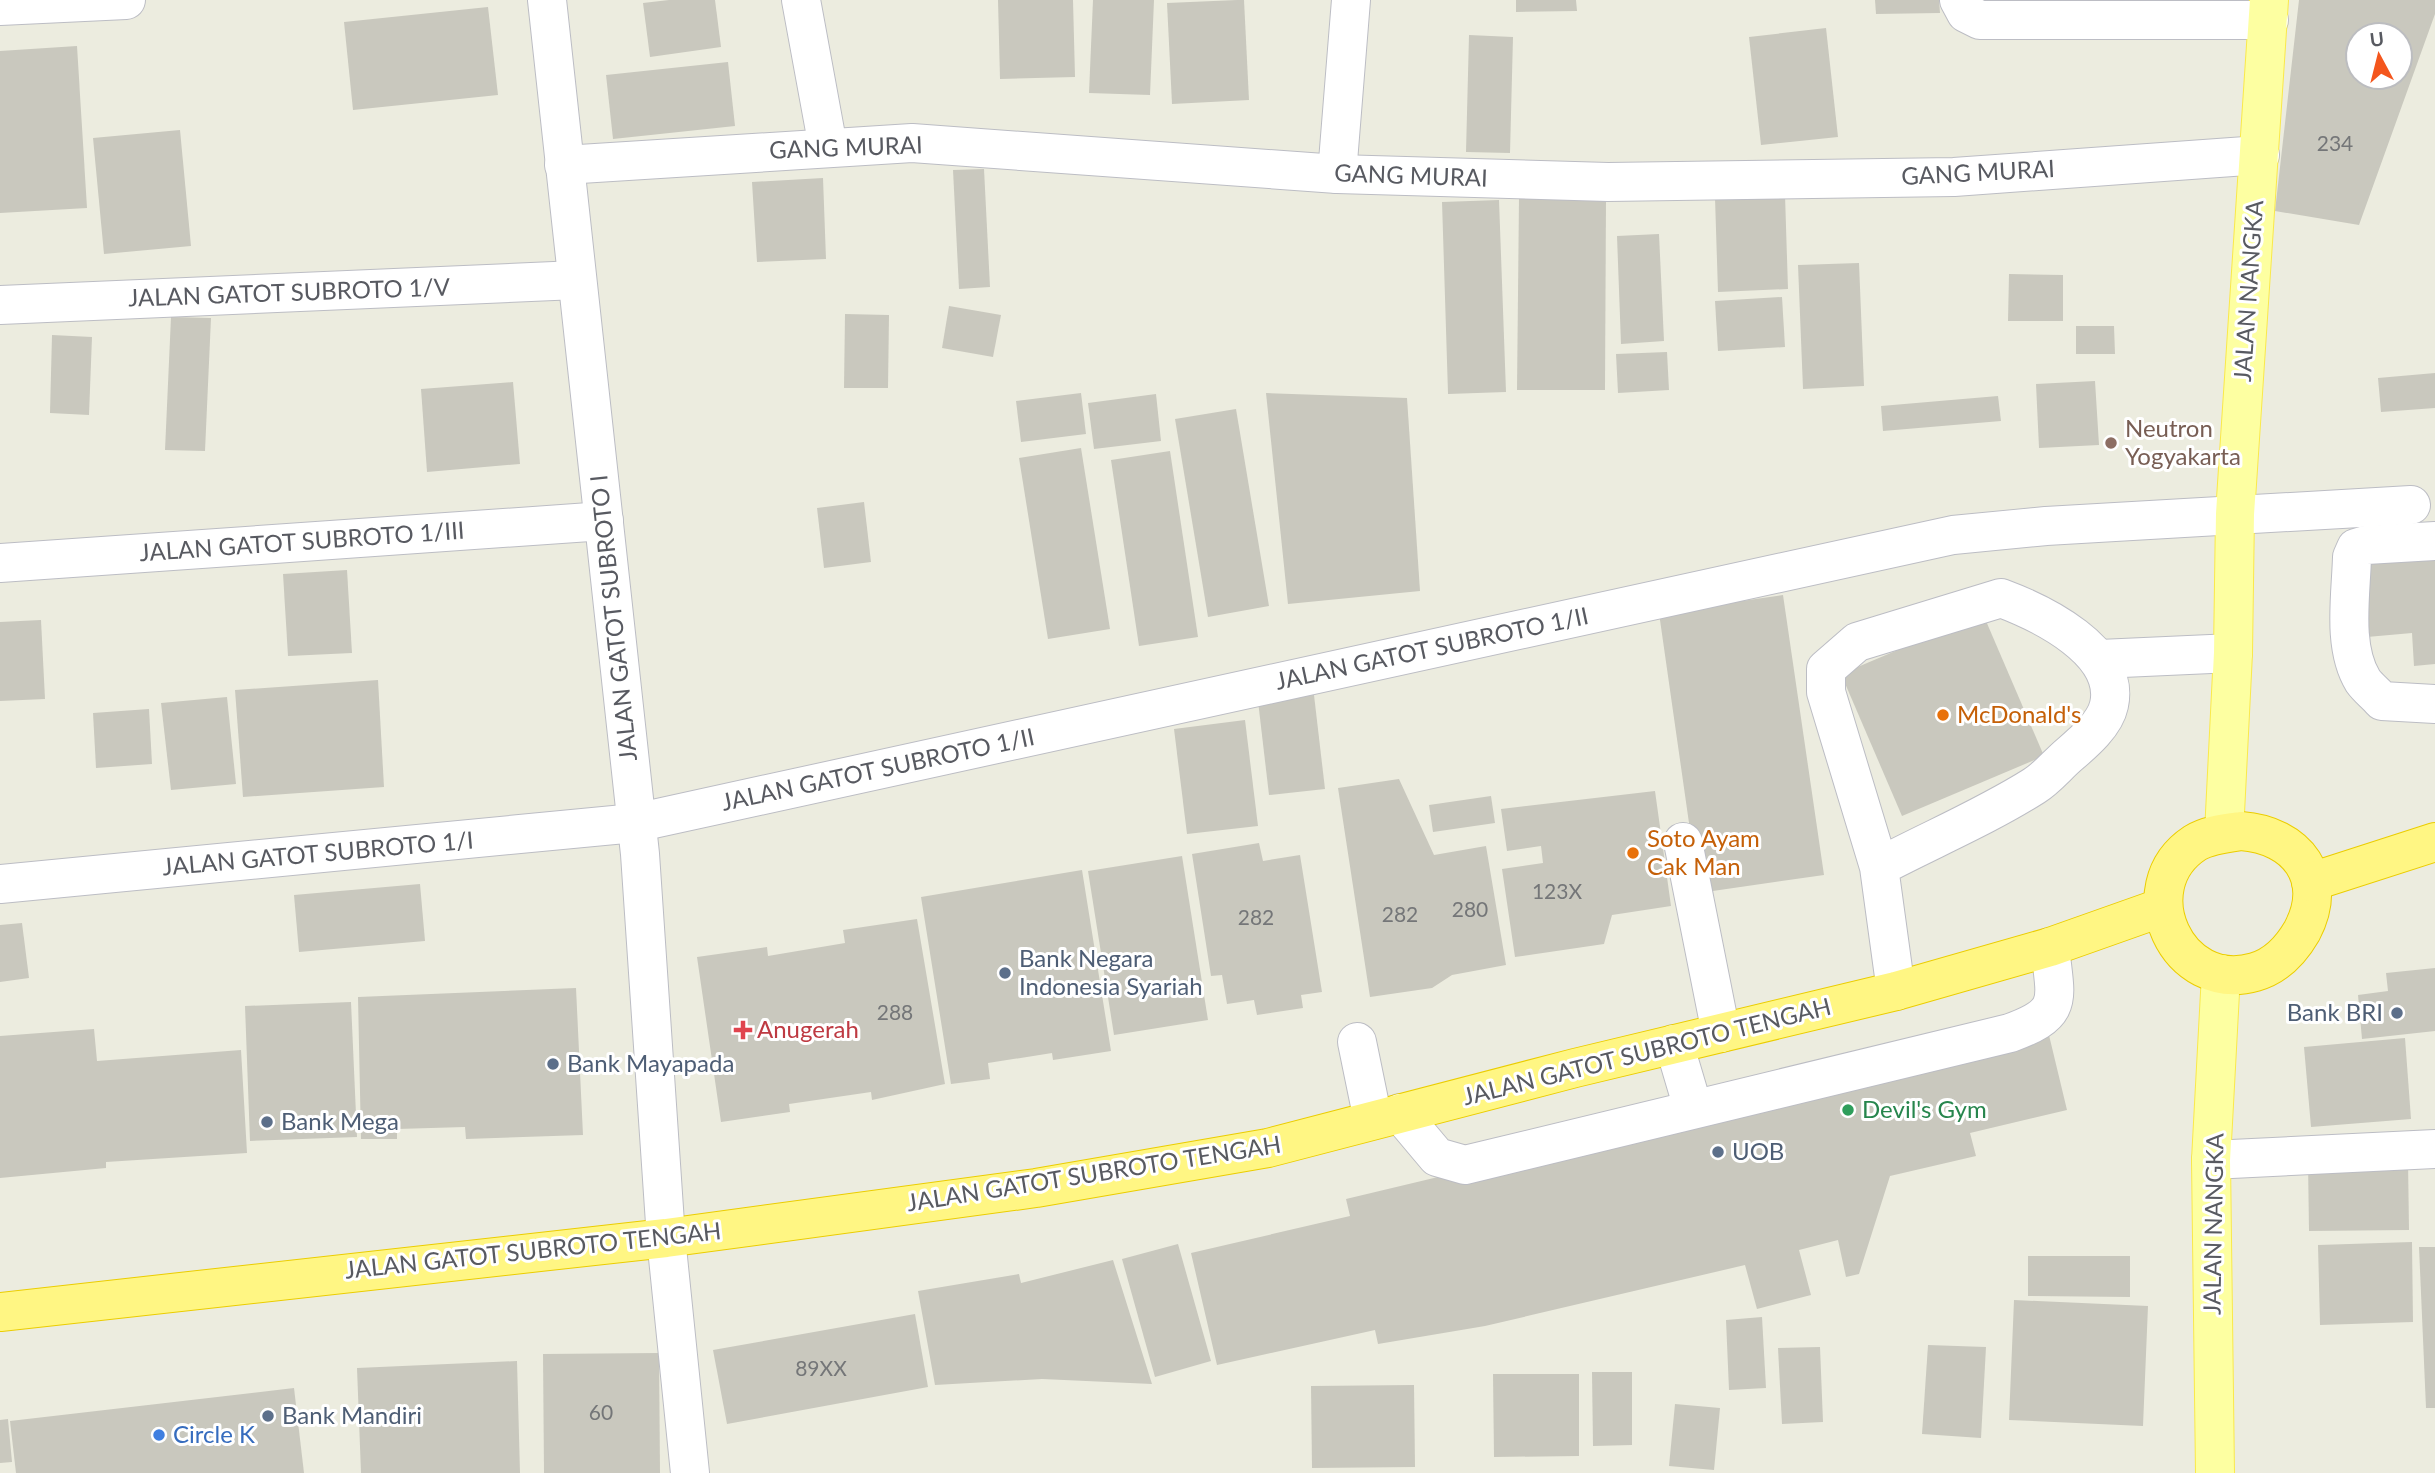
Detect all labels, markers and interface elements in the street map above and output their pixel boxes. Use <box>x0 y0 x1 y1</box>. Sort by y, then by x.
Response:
north arrow <box>2344 21 2414 91</box>
text: U <box>2368 26 2385 51</box>
street label: GANG MURAI <box>769 129 923 164</box>
house number: 234 <box>2317 130 2353 155</box>
street label: GANG MURAI <box>1900 153 2055 190</box>
street label: GANG MURAI <box>1334 157 1488 192</box>
street label: JALAN NANGKA <box>2227 198 2268 383</box>
street label: JALAN GATOT SUBROTO 1/V <box>128 271 451 312</box>
place label: Neutron Yogyakarta <box>2125 413 2241 470</box>
marker: Neutron Yogyakarta <box>2103 435 2119 451</box>
street label: JALAN GATOT SUBROTO I <box>583 474 642 763</box>
street label: JALAN GATOT SUBROTO 1/III <box>138 515 465 566</box>
street label: JALAN GATOT SUBROTO 1/II <box>1273 600 1591 695</box>
place label: McDonald's <box>1957 699 2081 728</box>
marker: McDonald's <box>1935 707 1951 723</box>
street label: JALAN GATOT SUBROTO 1/II <box>719 721 1037 816</box>
place label: Soto Ayam Cak Man <box>1647 823 1760 880</box>
street label: JALAN GATOT SUBROTO 1/I <box>161 824 475 881</box>
marker: Soto Ayam Cak Man <box>1625 845 1641 861</box>
house number: 123X <box>1532 878 1582 903</box>
house number: 280 <box>1452 896 1488 921</box>
house number: 282 <box>1382 901 1418 926</box>
house number: 282 <box>1238 904 1274 929</box>
place label: Bank Negara Indonesia Syariah <box>1019 943 1203 1000</box>
marker: Bank Negara Indonesia Syariah <box>997 965 1013 981</box>
street label: JALAN GATOT SUBROTO TENGAH <box>1460 991 1834 1110</box>
place label: Bank BRI <box>2287 997 2383 1026</box>
house number: 288 <box>877 999 913 1024</box>
marker: Bank BRI <box>2389 1005 2405 1021</box>
place label: Anugerah <box>757 1014 859 1043</box>
marker: Anugerah <box>735 1022 751 1038</box>
place label: Bank Mayapada <box>567 1048 734 1077</box>
marker: Bank Mayapada <box>545 1056 561 1072</box>
place label: Devil's Gym <box>1862 1094 1987 1123</box>
marker: Devil's Gym <box>1840 1102 1856 1118</box>
place label: Bank Mega <box>281 1106 399 1135</box>
marker: Bank Mega <box>259 1114 275 1130</box>
street label: JALAN GATOT SUBROTO TENGAH <box>905 1129 1283 1216</box>
street label: JALAN NANGKA <box>2196 1132 2229 1315</box>
place label: UOB <box>1732 1136 1784 1165</box>
marker: UOB <box>1710 1144 1726 1160</box>
street label: JALAN GATOT SUBROTO TENGAH <box>343 1215 723 1284</box>
house number: 89XX <box>795 1355 847 1380</box>
house number: 60 <box>589 1399 613 1424</box>
place label: Bank Mandiri <box>282 1400 422 1429</box>
marker: Bank Mandiri <box>260 1408 276 1424</box>
place label: Circle K <box>173 1419 255 1448</box>
marker: Circle K <box>151 1427 167 1443</box>

